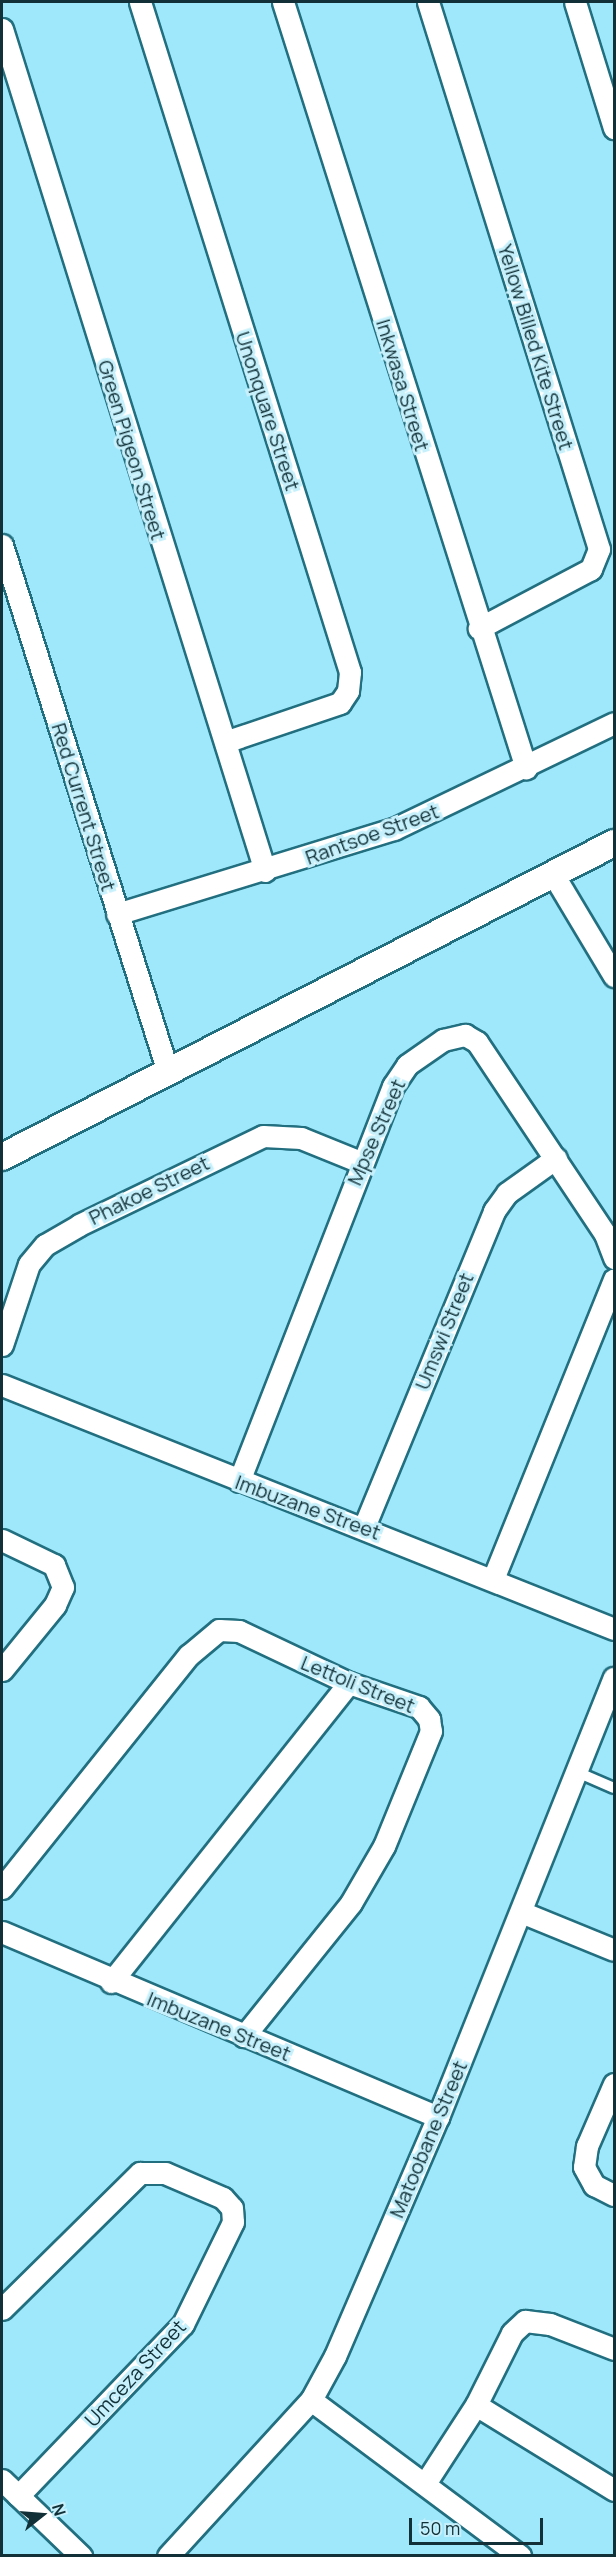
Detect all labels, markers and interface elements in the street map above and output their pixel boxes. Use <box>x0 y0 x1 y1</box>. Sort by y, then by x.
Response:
street label: Yellow Billed Kite Street <box>493 241 579 453</box>
street label: Inkwasa Street <box>372 316 434 454</box>
street label: Unonquare Street <box>231 328 305 494</box>
street label: Green Pigeon Street <box>93 357 171 543</box>
street label: Red Current Street <box>47 720 121 894</box>
street label: Rantsoe Street <box>302 799 442 869</box>
street label: Mpse Street <box>342 1075 410 1189</box>
street label: Phakoe Street <box>85 1150 213 1230</box>
street label: Umswi Street <box>410 1269 478 1393</box>
street label: Imbuzane Street <box>232 1470 384 1544</box>
street label: Lettoli Street <box>298 1650 418 1718</box>
street label: Imbuzane Street <box>144 1986 294 2066</box>
street label: Matoobane Street <box>384 2057 472 2221</box>
street label: Umceza Street <box>79 2315 191 2431</box>
north arrow <box>12 2485 72 2545</box>
text: N <box>47 2501 71 2518</box>
scale bar <box>412 2506 546 2544</box>
text: 50 m <box>420 2516 460 2540</box>

